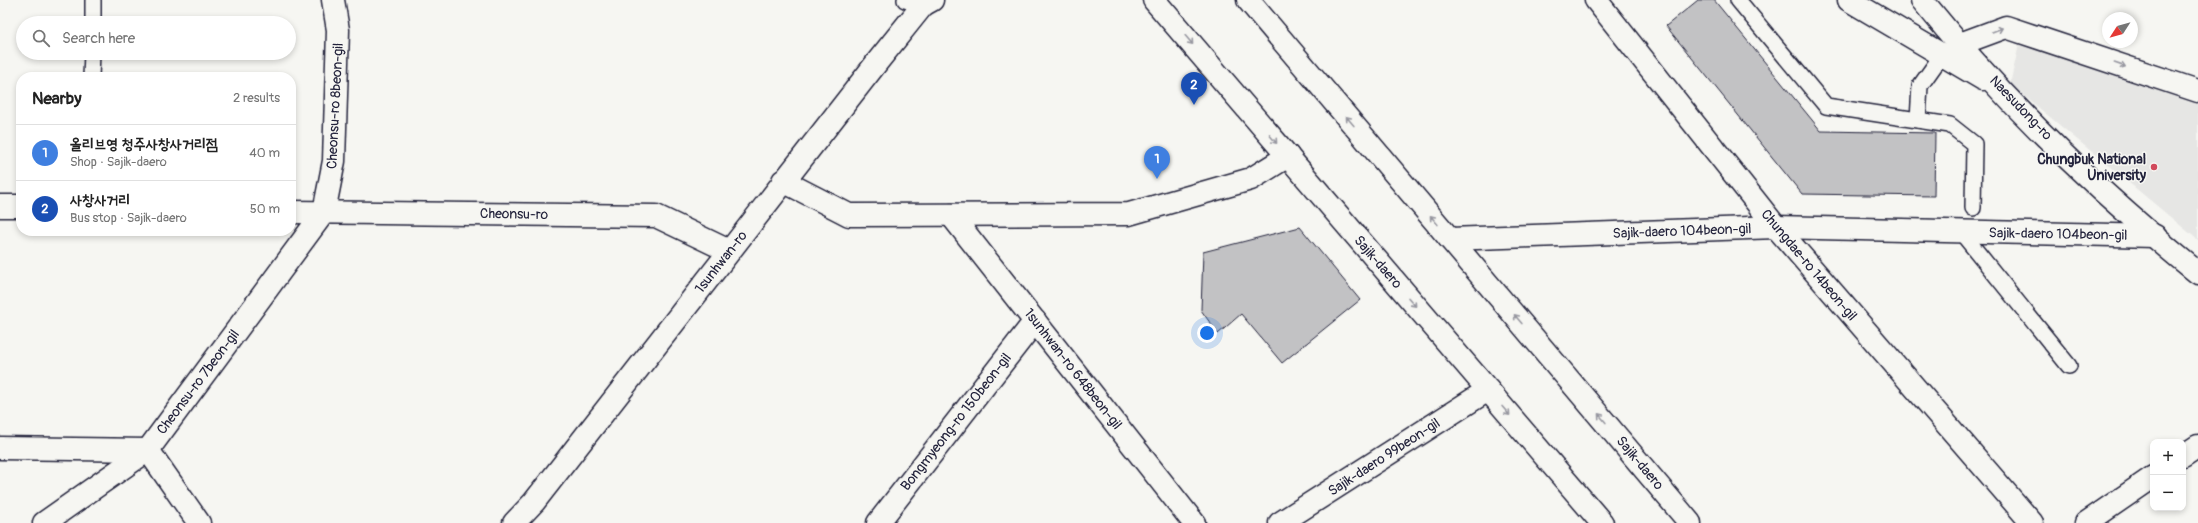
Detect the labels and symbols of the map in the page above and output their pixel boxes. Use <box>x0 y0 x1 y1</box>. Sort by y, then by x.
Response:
north arrow <box>2102 12 2138 48</box>
one-way arrow <box>1990 26 2002 34</box>
one-way arrow <box>1184 35 1193 45</box>
street label: Cheonsu-ro 8beon-gil <box>323 42 347 170</box>
one-way arrow <box>2114 61 2126 69</box>
pin: 2 <box>1181 72 1207 105</box>
street label: Naesudong-ro <box>1986 72 2056 144</box>
one-way arrow <box>1346 115 1355 126</box>
one-way arrow <box>1269 134 1278 144</box>
pin: 1 <box>1144 146 1170 179</box>
place label: Chungbuk National University <box>2037 151 2146 184</box>
marker: Chungbuk National University <box>2149 162 2159 172</box>
street label: Cheonsu-ro <box>480 205 549 223</box>
street label: Chungdae-ro 14beon-gil <box>1757 206 1861 324</box>
one-way arrow <box>1430 214 1439 225</box>
street label: Sajik-daero 104beon-gil <box>1612 220 1752 242</box>
street label: Sajik-daero 104beon-gil <box>1988 224 2128 244</box>
street label: 1sunhwan-ro <box>691 227 751 297</box>
street label: Sajik-daero <box>1350 232 1406 292</box>
one-way arrow <box>1408 296 1417 307</box>
street label: 1sunhwan-ro 648beon-gil <box>1020 305 1126 433</box>
one-way arrow <box>1514 314 1523 324</box>
your location <box>1197 323 1217 343</box>
street label: Cheonsu-ro 7beon-gil <box>153 326 243 438</box>
street label: Bongmyeong-ro 150beon-gil <box>897 350 1015 494</box>
one-way arrow <box>1501 406 1510 416</box>
one-way arrow <box>1598 413 1607 424</box>
street label: Sajik-daero 99beon-gil <box>1325 414 1443 500</box>
street label: Sajik-daero <box>1613 433 1668 494</box>

